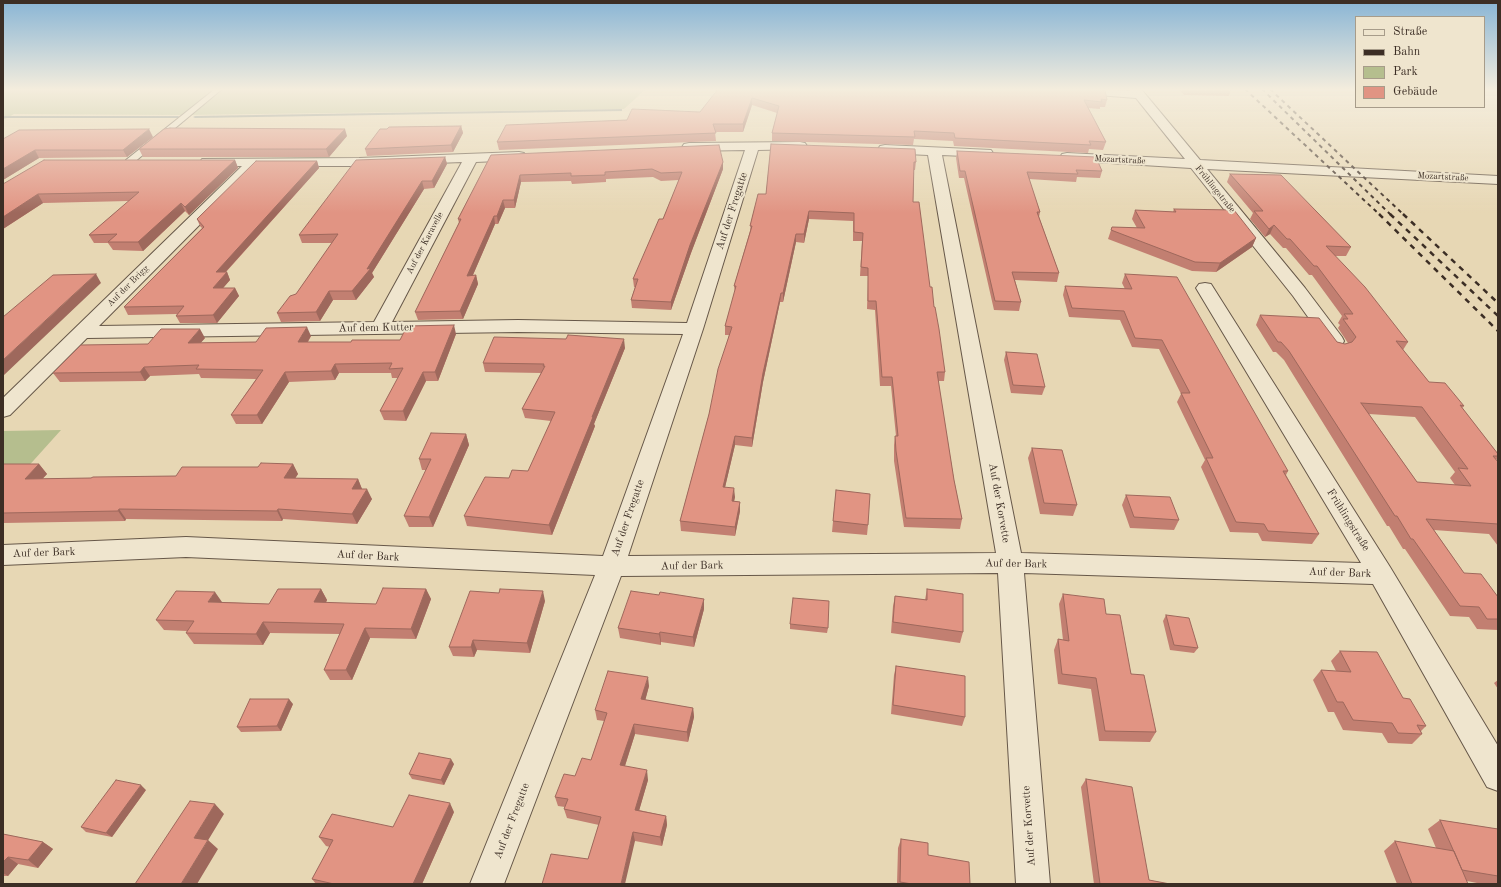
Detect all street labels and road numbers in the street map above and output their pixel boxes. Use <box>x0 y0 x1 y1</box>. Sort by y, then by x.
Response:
street label: Mozartstraße <box>1094 153 1146 167</box>
street label: Frühlingstraße <box>1193 163 1237 215</box>
street label: Mozartstraße <box>1417 170 1469 184</box>
street label: Auf der Fregatte <box>713 171 751 251</box>
street label: Auf der Karavelle <box>404 210 446 276</box>
street label: Auf der Brigg <box>105 263 151 309</box>
street label: Auf dem Kutter <box>338 321 414 335</box>
street label: Auf der Korvette <box>985 462 1013 544</box>
street label: Auf der Fregatte <box>609 478 647 558</box>
street label: Frühlingstraße <box>1324 486 1372 554</box>
street label: Auf der Bark <box>12 545 76 561</box>
street label: Auf der Bark <box>336 548 400 564</box>
street label: Auf der Bark <box>985 557 1047 571</box>
street label: Auf der Bark <box>661 559 723 573</box>
street label: Auf der Bark <box>1308 565 1372 581</box>
street label: Auf der Fregatte <box>491 781 533 861</box>
street label: Auf der Korvette <box>1020 785 1038 867</box>

